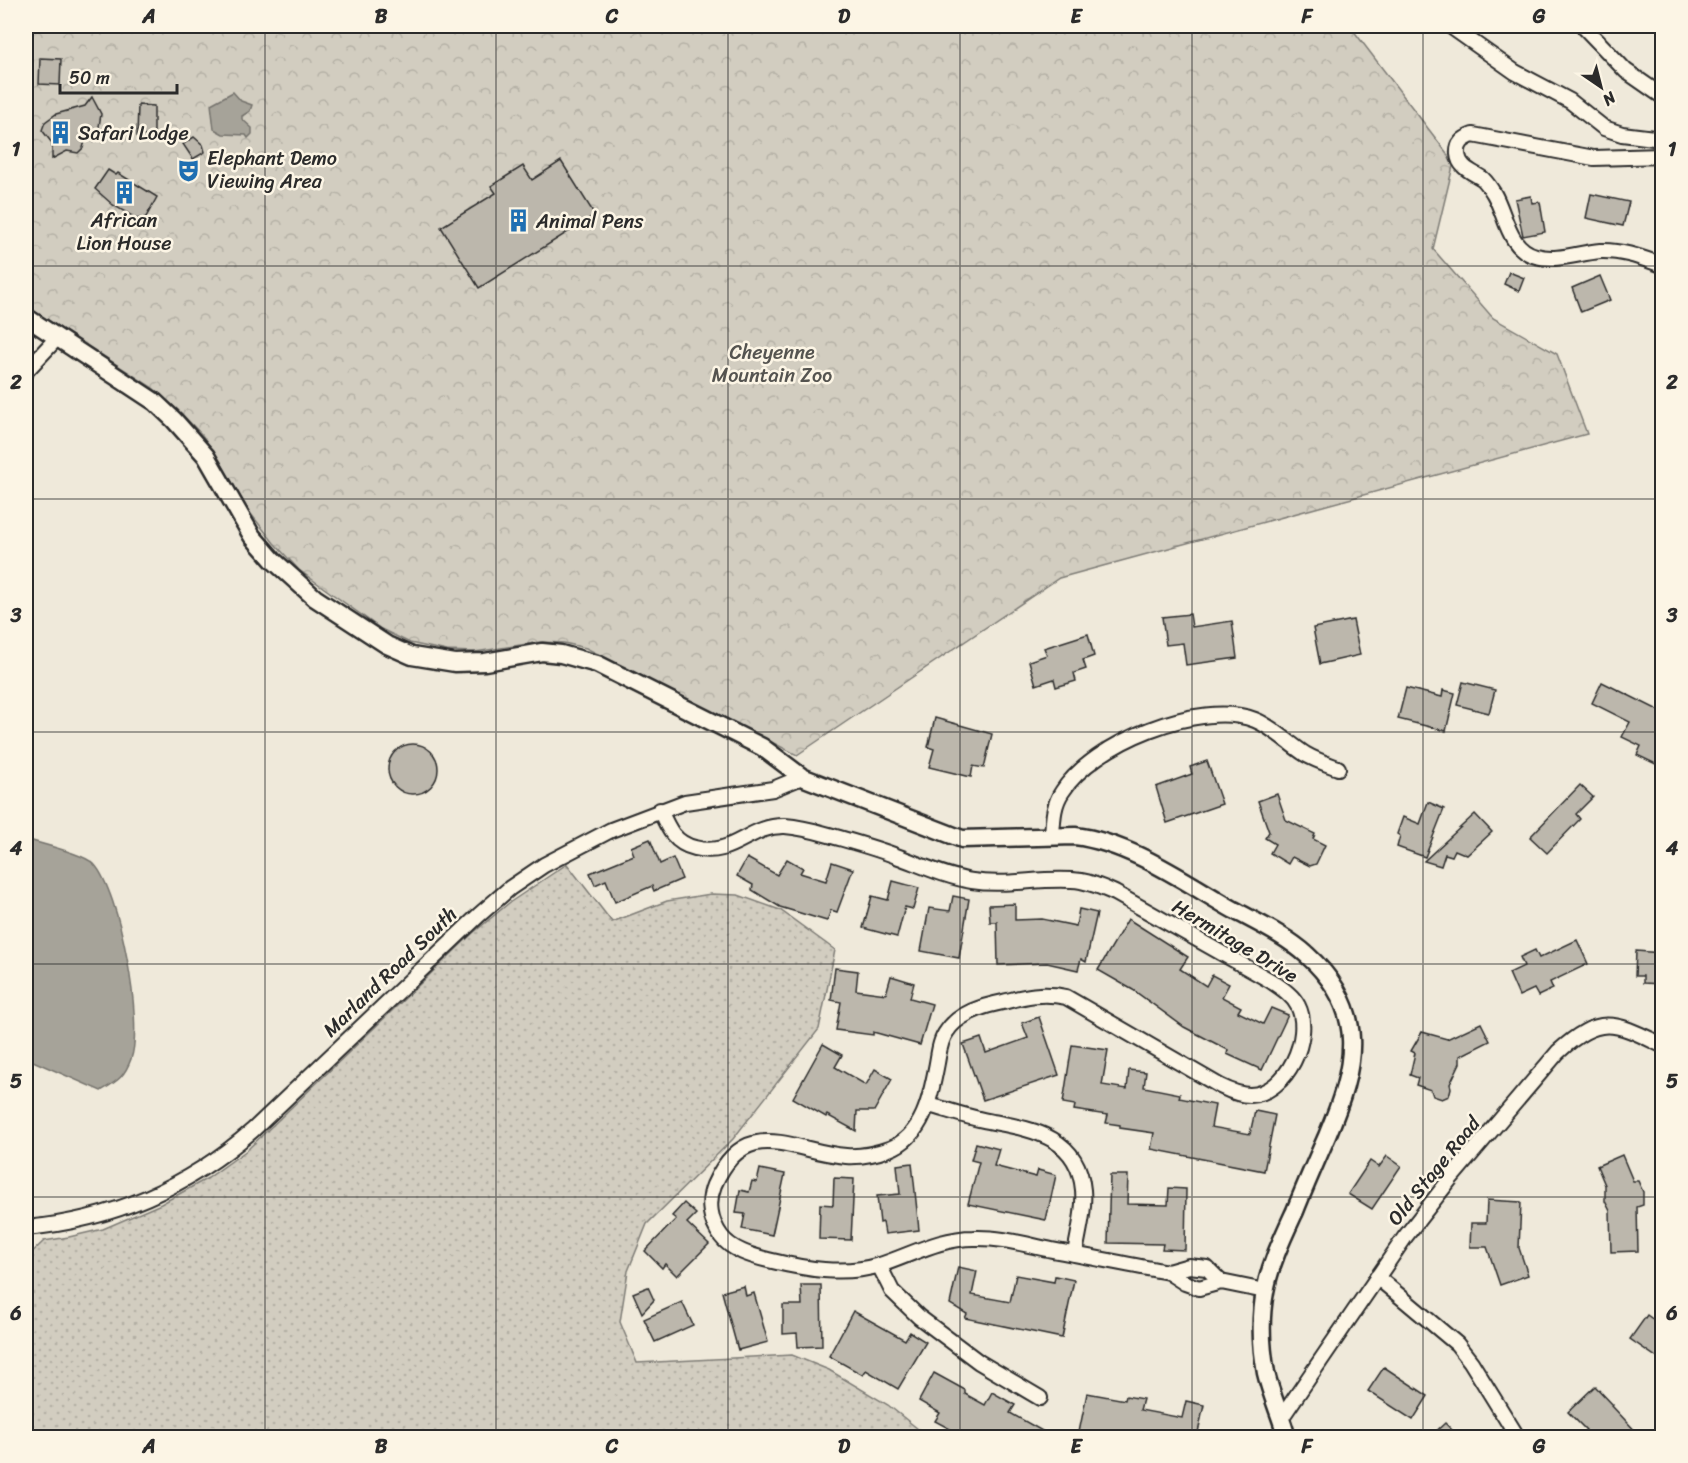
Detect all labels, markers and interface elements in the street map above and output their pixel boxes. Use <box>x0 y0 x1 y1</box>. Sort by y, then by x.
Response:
text: A <box>141 0 156 34</box>
text: B <box>375 0 388 34</box>
text: C <box>605 0 619 34</box>
text: D <box>838 0 851 34</box>
text: E <box>1070 0 1083 34</box>
text: F <box>1301 0 1314 34</box>
text: G <box>1532 0 1546 34</box>
scale bar <box>60 57 177 95</box>
north arrow <box>1571 57 1631 117</box>
text: 50 m <box>69 62 110 94</box>
text: N <box>1596 83 1623 114</box>
place label: Safari Lodge <box>78 116 189 151</box>
building icon: Safari Lodge <box>47 120 73 146</box>
text: 1 <box>12 132 21 167</box>
text: 1 <box>1668 132 1677 167</box>
place label: Elephant Demo Viewing Area <box>207 141 337 199</box>
theatre icon: Elephant Demo Viewing Area <box>176 157 202 183</box>
building icon: African Lion House <box>111 179 137 205</box>
place label: African Lion House <box>76 203 172 261</box>
place label: Animal Pens <box>535 204 644 239</box>
building icon: Animal Pens <box>505 208 531 234</box>
park label: Cheyenne Mountain Zoo <box>712 335 832 393</box>
text: 2 <box>9 365 22 400</box>
text: 2 <box>1665 365 1678 400</box>
text: 3 <box>10 598 22 633</box>
text: 3 <box>1666 598 1678 633</box>
text: 4 <box>9 831 23 866</box>
text: 4 <box>1665 831 1679 866</box>
street label: Hermitage Drive <box>1165 889 1305 993</box>
street label: Marland Road South <box>314 898 466 1046</box>
text: 5 <box>10 1064 22 1099</box>
text: 5 <box>1666 1064 1678 1099</box>
street label: Old Stage Road <box>1378 1107 1490 1234</box>
text: 6 <box>9 1296 22 1331</box>
text: 6 <box>1665 1296 1678 1331</box>
text: A <box>141 1429 156 1463</box>
text: B <box>375 1429 388 1463</box>
text: C <box>605 1429 619 1463</box>
text: D <box>838 1429 851 1463</box>
text: E <box>1070 1429 1083 1463</box>
text: F <box>1301 1429 1314 1463</box>
text: G <box>1532 1429 1546 1463</box>

